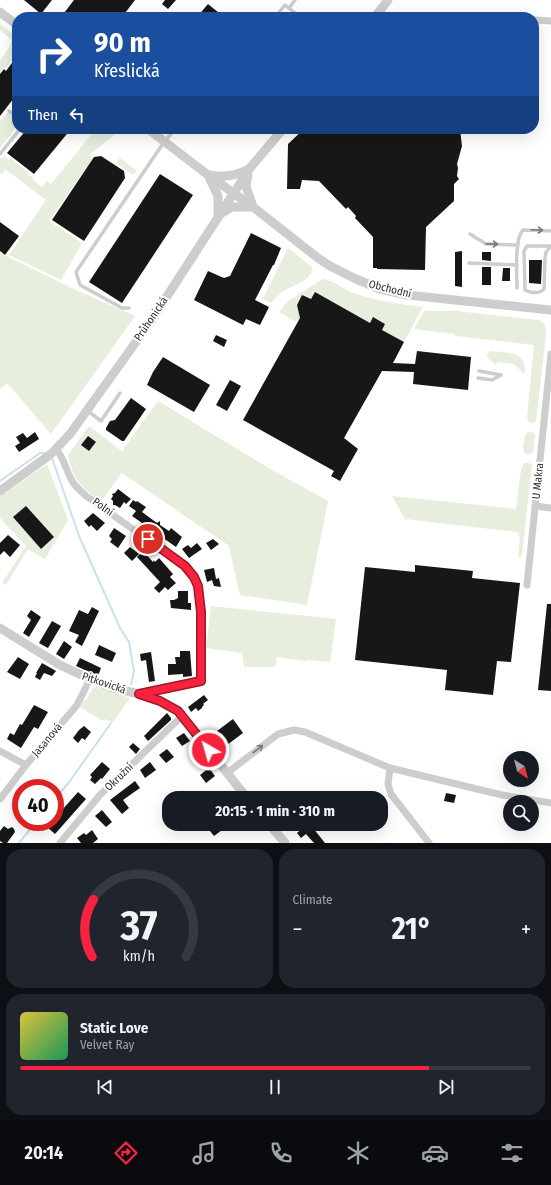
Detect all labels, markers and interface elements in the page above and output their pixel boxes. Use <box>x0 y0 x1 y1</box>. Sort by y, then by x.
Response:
text: 90 m <box>94 26 151 59</box>
icon: right <box>28 28 80 80</box>
text: Křeslická <box>94 60 160 82</box>
icon: left <box>66 104 88 126</box>
text: Then <box>28 106 58 124</box>
one-way arrow <box>530 226 543 234</box>
one-way arrow <box>486 241 499 248</box>
street label: Obchodní <box>367 277 413 301</box>
street label: Průhonická <box>132 294 170 344</box>
street label: U Makra <box>530 462 546 500</box>
street label: Polní <box>90 495 116 519</box>
pin <box>131 522 165 556</box>
icon: arrive <box>137 528 159 550</box>
street label: Pitkovická <box>80 669 128 697</box>
street label: Jasanová <box>29 721 65 759</box>
position arrow <box>188 729 230 771</box>
one-way arrow <box>252 745 263 754</box>
north arrow <box>503 751 539 787</box>
map controls <box>503 751 539 831</box>
street label: Okružní <box>102 760 136 794</box>
speed limit sign: 40 <box>12 779 64 831</box>
button: search <box>503 795 539 831</box>
text: 20:15 · 1 min · 310 m <box>215 802 335 820</box>
text: Climate <box>293 892 333 907</box>
text: 37 <box>120 900 158 950</box>
text: 21° <box>392 911 432 947</box>
text: − <box>293 916 302 943</box>
text: + <box>521 916 531 943</box>
text: km/h <box>123 947 155 964</box>
text: Static Love <box>80 1019 148 1037</box>
text: Velvet Ray <box>80 1037 134 1052</box>
icon: previous <box>94 1076 116 1098</box>
icon: pause <box>264 1076 286 1098</box>
icon: next <box>435 1076 457 1098</box>
icon: directions <box>112 1139 140 1167</box>
icon: music <box>190 1139 218 1167</box>
icon: phone <box>267 1139 295 1167</box>
icon: climate <box>344 1139 372 1167</box>
icon: car <box>421 1139 449 1167</box>
icon: filters <box>498 1139 526 1167</box>
text: 20:14 <box>25 1142 63 1164</box>

